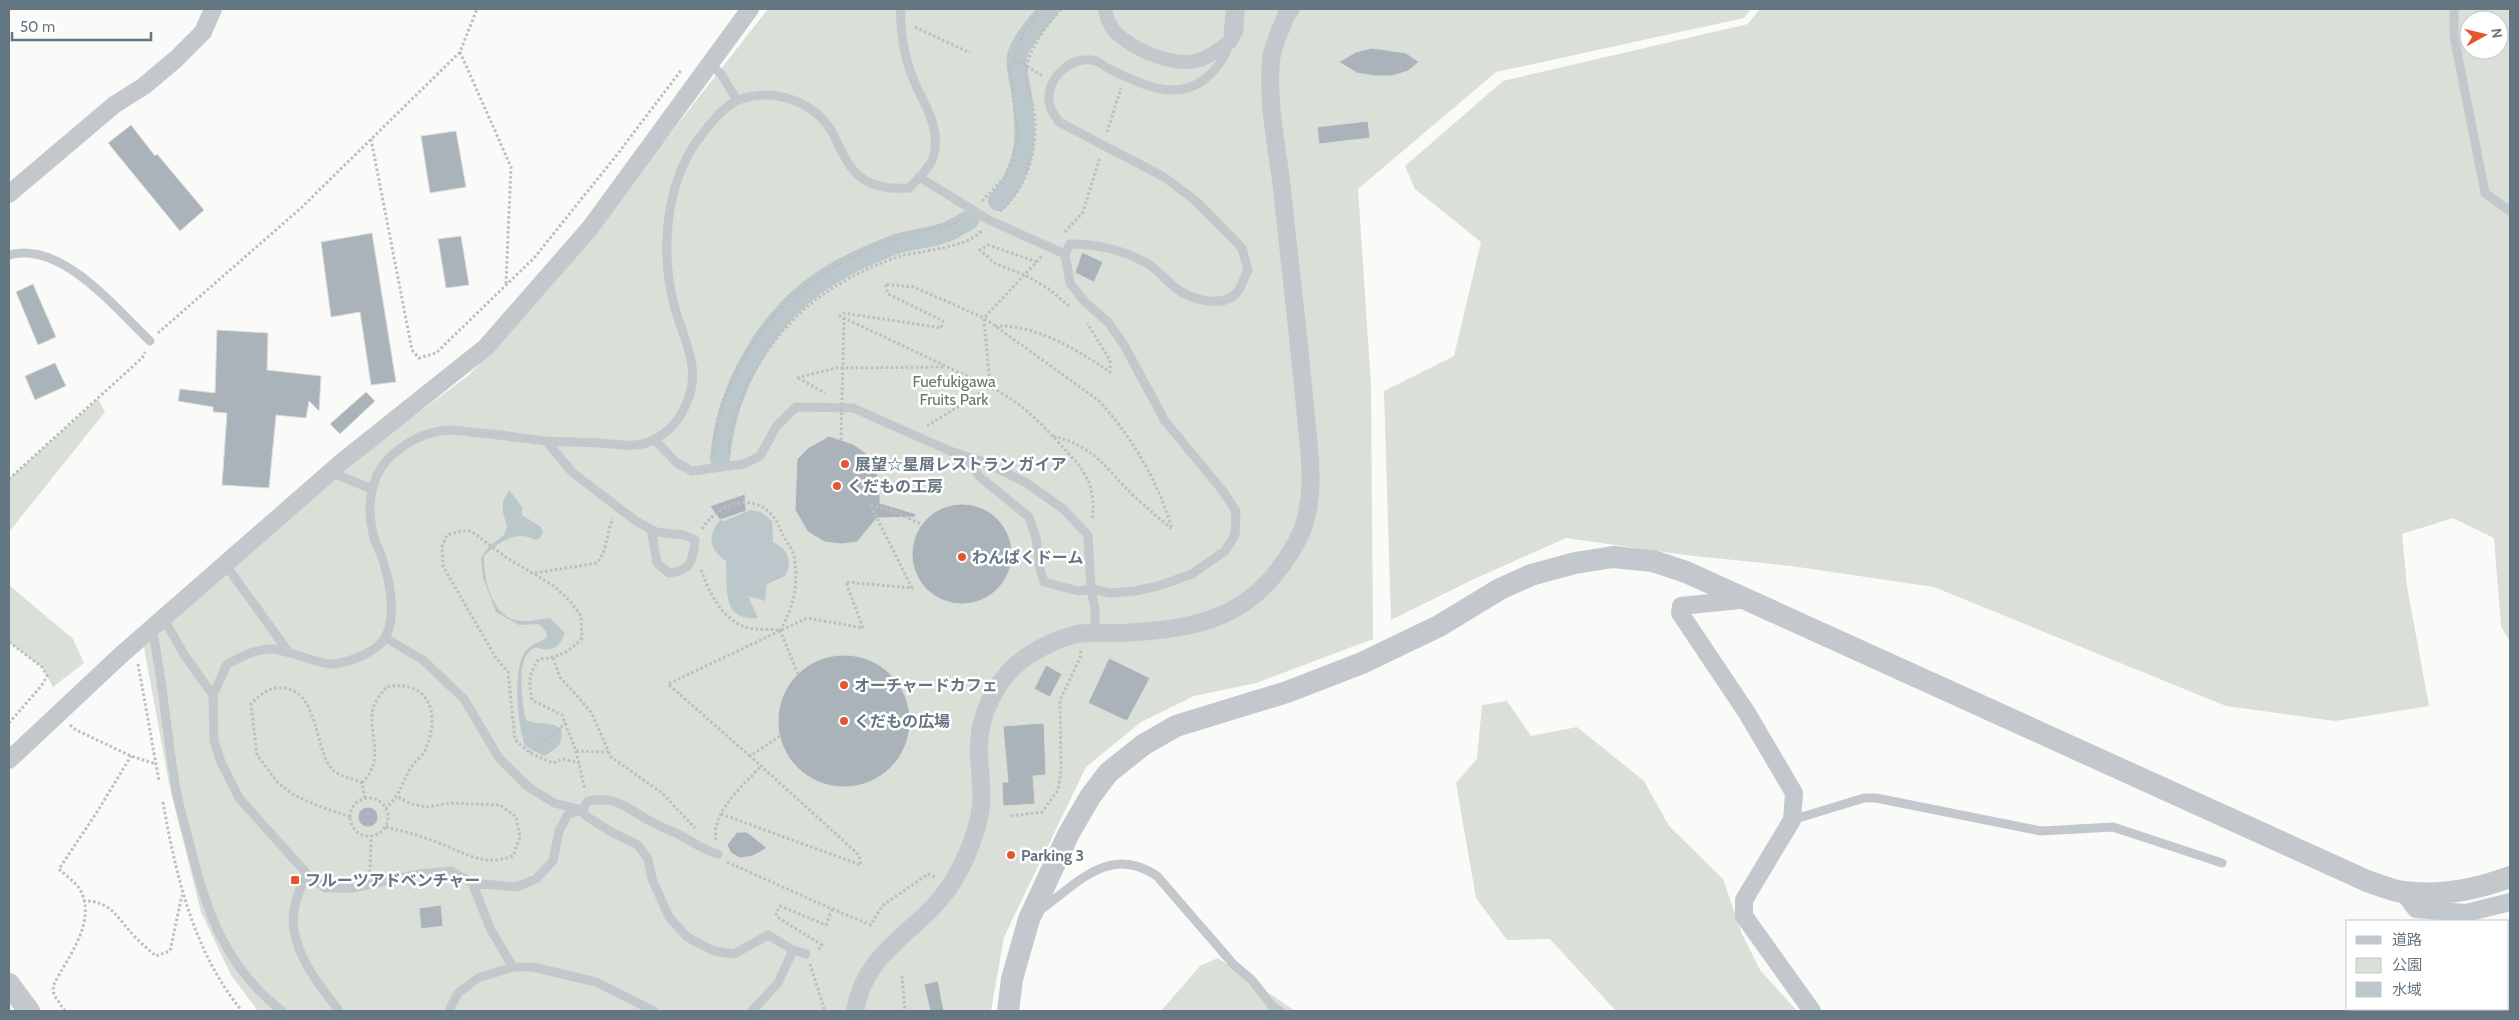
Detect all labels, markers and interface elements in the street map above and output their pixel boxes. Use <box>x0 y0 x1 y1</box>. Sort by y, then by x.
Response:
scale bar <box>12 10 151 42</box>
north arrow <box>2459 10 2509 60</box>
text: 50 m <box>20 18 55 36</box>
text: N <box>2487 27 2506 39</box>
park label: Fuefukigawa Fruits Park <box>912 372 996 409</box>
place label: 展望☆星屑レストラン ガイア <box>855 455 1067 474</box>
marker: 展望☆星屑レストラン ガイア <box>839 458 851 470</box>
place label: くだもの工房 <box>847 477 943 496</box>
marker: くだもの工房 <box>831 480 843 492</box>
place label: わんぱくドーム <box>972 548 1084 567</box>
marker: わんぱくドーム <box>956 551 968 563</box>
place label: オーチャードカフェ <box>854 676 998 695</box>
marker: オーチャードカフェ <box>838 679 850 691</box>
place label: くだもの広場 <box>854 712 950 731</box>
marker: くだもの広場 <box>838 715 850 727</box>
place label: Parking 3 <box>1021 846 1084 865</box>
marker: Parking 3 <box>1005 849 1017 861</box>
place label: フルーツアドベンチャー <box>305 871 481 890</box>
marker: フルーツアドベンチャー <box>289 874 301 886</box>
legend <box>2346 920 2509 1010</box>
text: 道路 <box>2392 931 2422 949</box>
text: 公園 <box>2392 956 2422 974</box>
text: 水域 <box>2392 981 2422 999</box>

